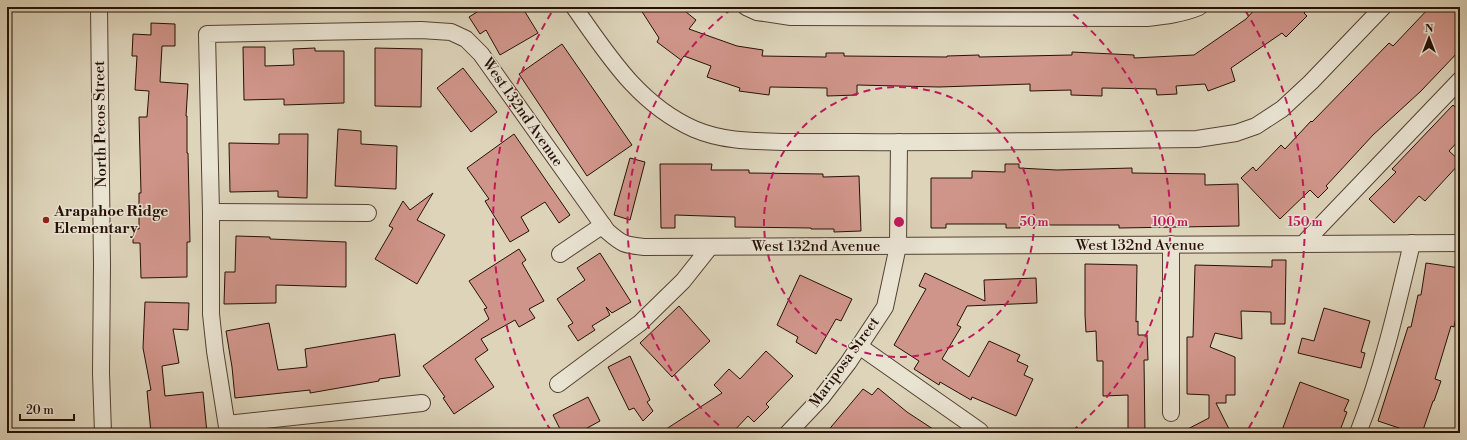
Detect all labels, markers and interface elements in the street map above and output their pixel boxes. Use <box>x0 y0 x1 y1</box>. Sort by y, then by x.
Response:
north arrow <box>1409 18 1449 58</box>
text: N <box>1425 22 1434 36</box>
street label: West 132nd Avenue <box>477 53 567 170</box>
street label: North Pecos Street <box>90 60 111 188</box>
place label: Arapahoe Ridge Elementary <box>53 202 168 238</box>
marker: Arapahoe Ridge Elementary <box>41 215 51 225</box>
centre of rings <box>892 215 906 229</box>
text: 50 m <box>1019 215 1049 230</box>
text: 100 m <box>1152 215 1188 230</box>
text: 150 m <box>1288 215 1322 230</box>
street label: West 132nd Avenue <box>1075 236 1204 255</box>
street label: West 132nd Avenue <box>751 237 880 256</box>
street label: Mariposa Street <box>805 313 884 411</box>
scale bar <box>20 396 74 422</box>
text: 20 m <box>26 403 54 418</box>

